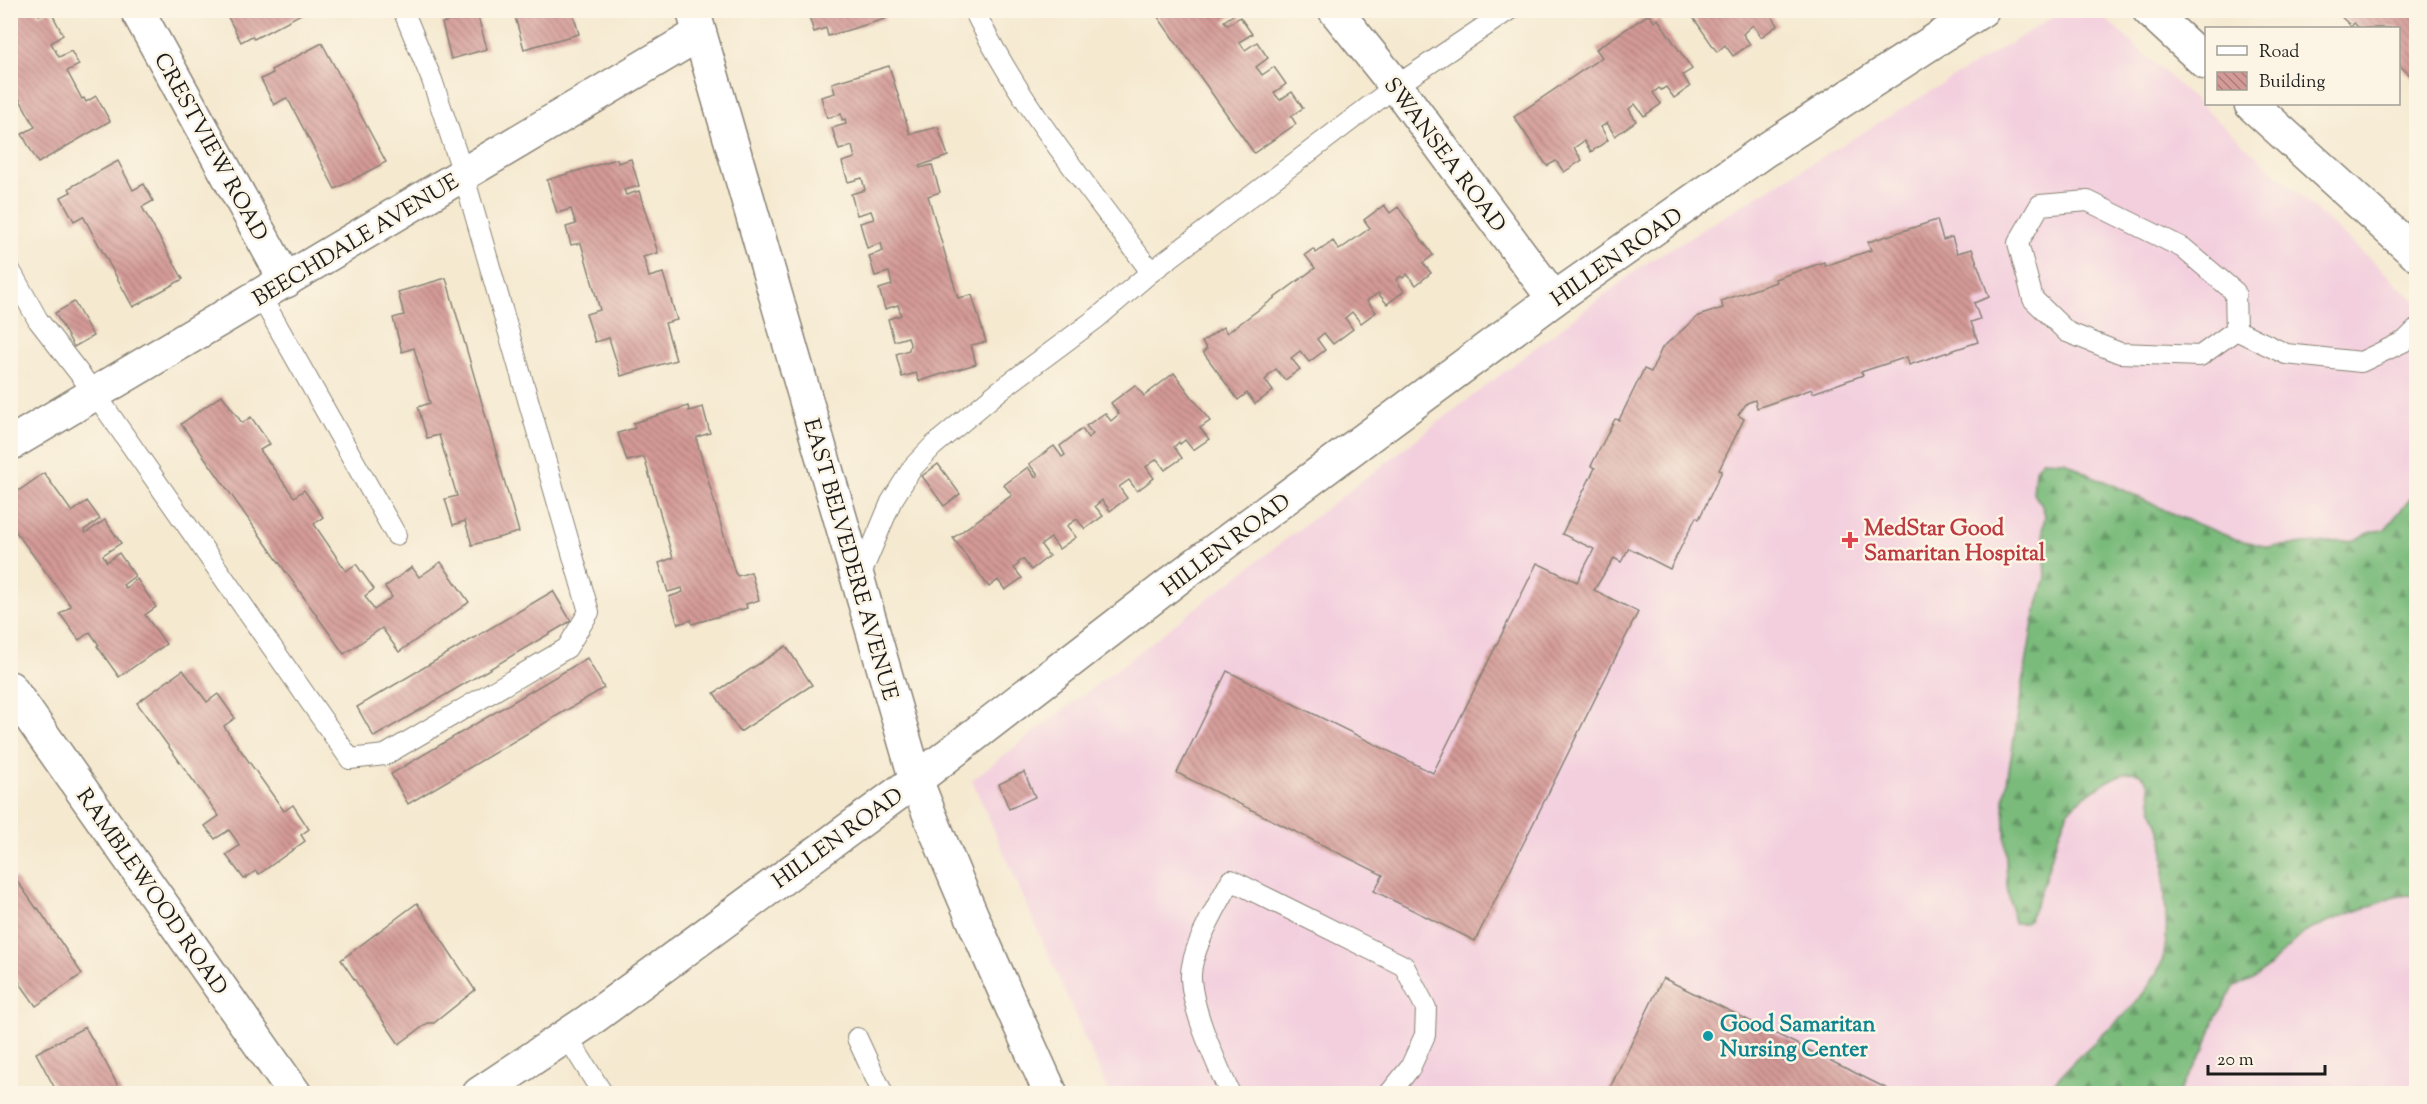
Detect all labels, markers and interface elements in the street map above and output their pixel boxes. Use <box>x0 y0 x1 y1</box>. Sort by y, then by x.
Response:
legend <box>2205 27 2400 105</box>
text: Road <box>2259 40 2299 66</box>
street label: CRESTVIEW ROAD <box>144 47 274 247</box>
text: Building <box>2259 70 2325 96</box>
street label: SWANSEA ROAD <box>1375 72 1513 240</box>
street label: BEECHDALE AVENUE <box>247 167 466 316</box>
street label: HILLEN ROAD <box>1545 201 1690 316</box>
street label: EAST BELVEDERE AVENUE <box>794 415 905 705</box>
street label: HILLEN ROAD <box>1155 487 1298 606</box>
place label: MedStar Good Samaritan Hospital <box>1864 514 2046 571</box>
marker: MedStar Good Samaritan Hospital <box>1841 531 1859 549</box>
street label: HILLEN ROAD <box>767 781 911 898</box>
street label: RAMBLEWOOD ROAD <box>67 783 234 1003</box>
place label: Good Samaritan Nursing Center <box>1720 1010 1876 1067</box>
marker: Good Samaritan Nursing Center <box>1701 1029 1715 1043</box>
scale bar <box>2208 1038 2325 1076</box>
text: 20 m <box>2217 1048 2254 1074</box>

